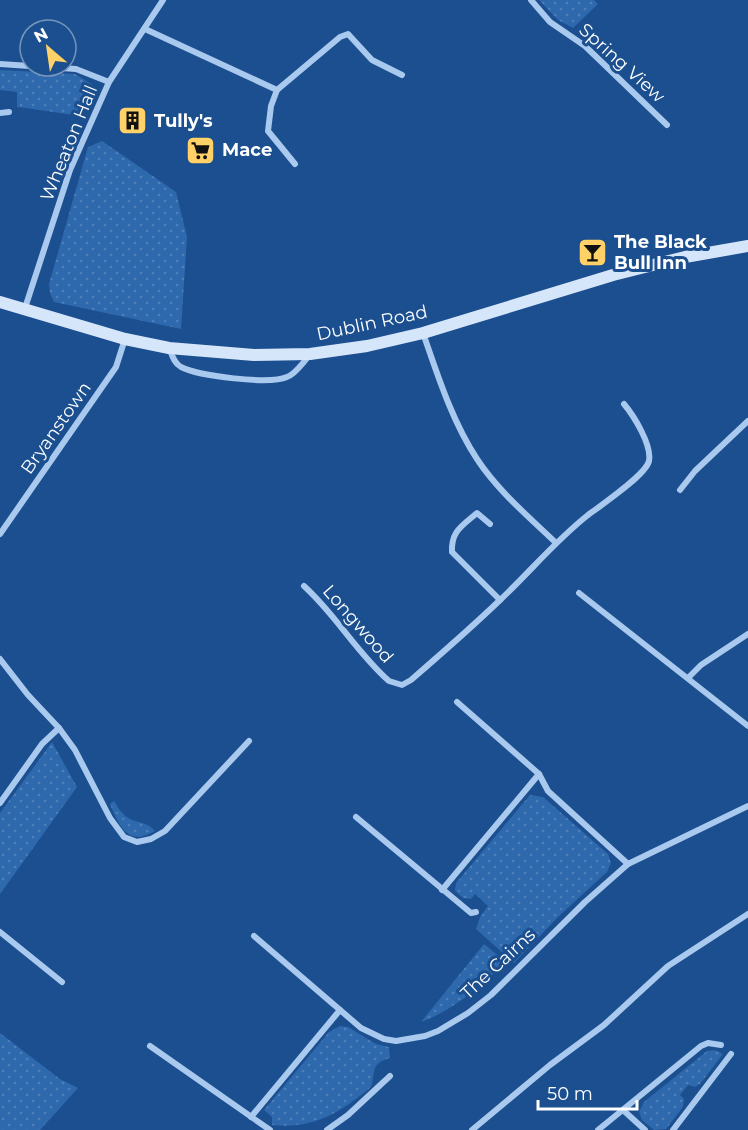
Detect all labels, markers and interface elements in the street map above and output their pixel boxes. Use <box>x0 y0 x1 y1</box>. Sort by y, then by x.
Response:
north arrow <box>18 18 78 78</box>
street label: Spring View <box>575 19 670 107</box>
text: N <box>31 24 51 47</box>
street label: Wheaton Hall <box>36 82 102 204</box>
building icon: Tully's <box>117 105 149 137</box>
place label: Tully's <box>154 110 213 132</box>
supermarket icon: Mace <box>185 134 217 166</box>
place label: Mace <box>222 139 272 161</box>
place label: The Black Bull Inn <box>614 231 707 274</box>
bar icon: The Black Bull Inn <box>577 236 609 268</box>
street label: Dublin Road <box>315 301 429 345</box>
street label: Bryanstown <box>16 378 96 478</box>
street label: Longwood <box>318 580 398 668</box>
street label: The Cairns <box>456 924 540 1004</box>
scale bar <box>538 1073 637 1111</box>
text: 50 m <box>547 1083 593 1105</box>

